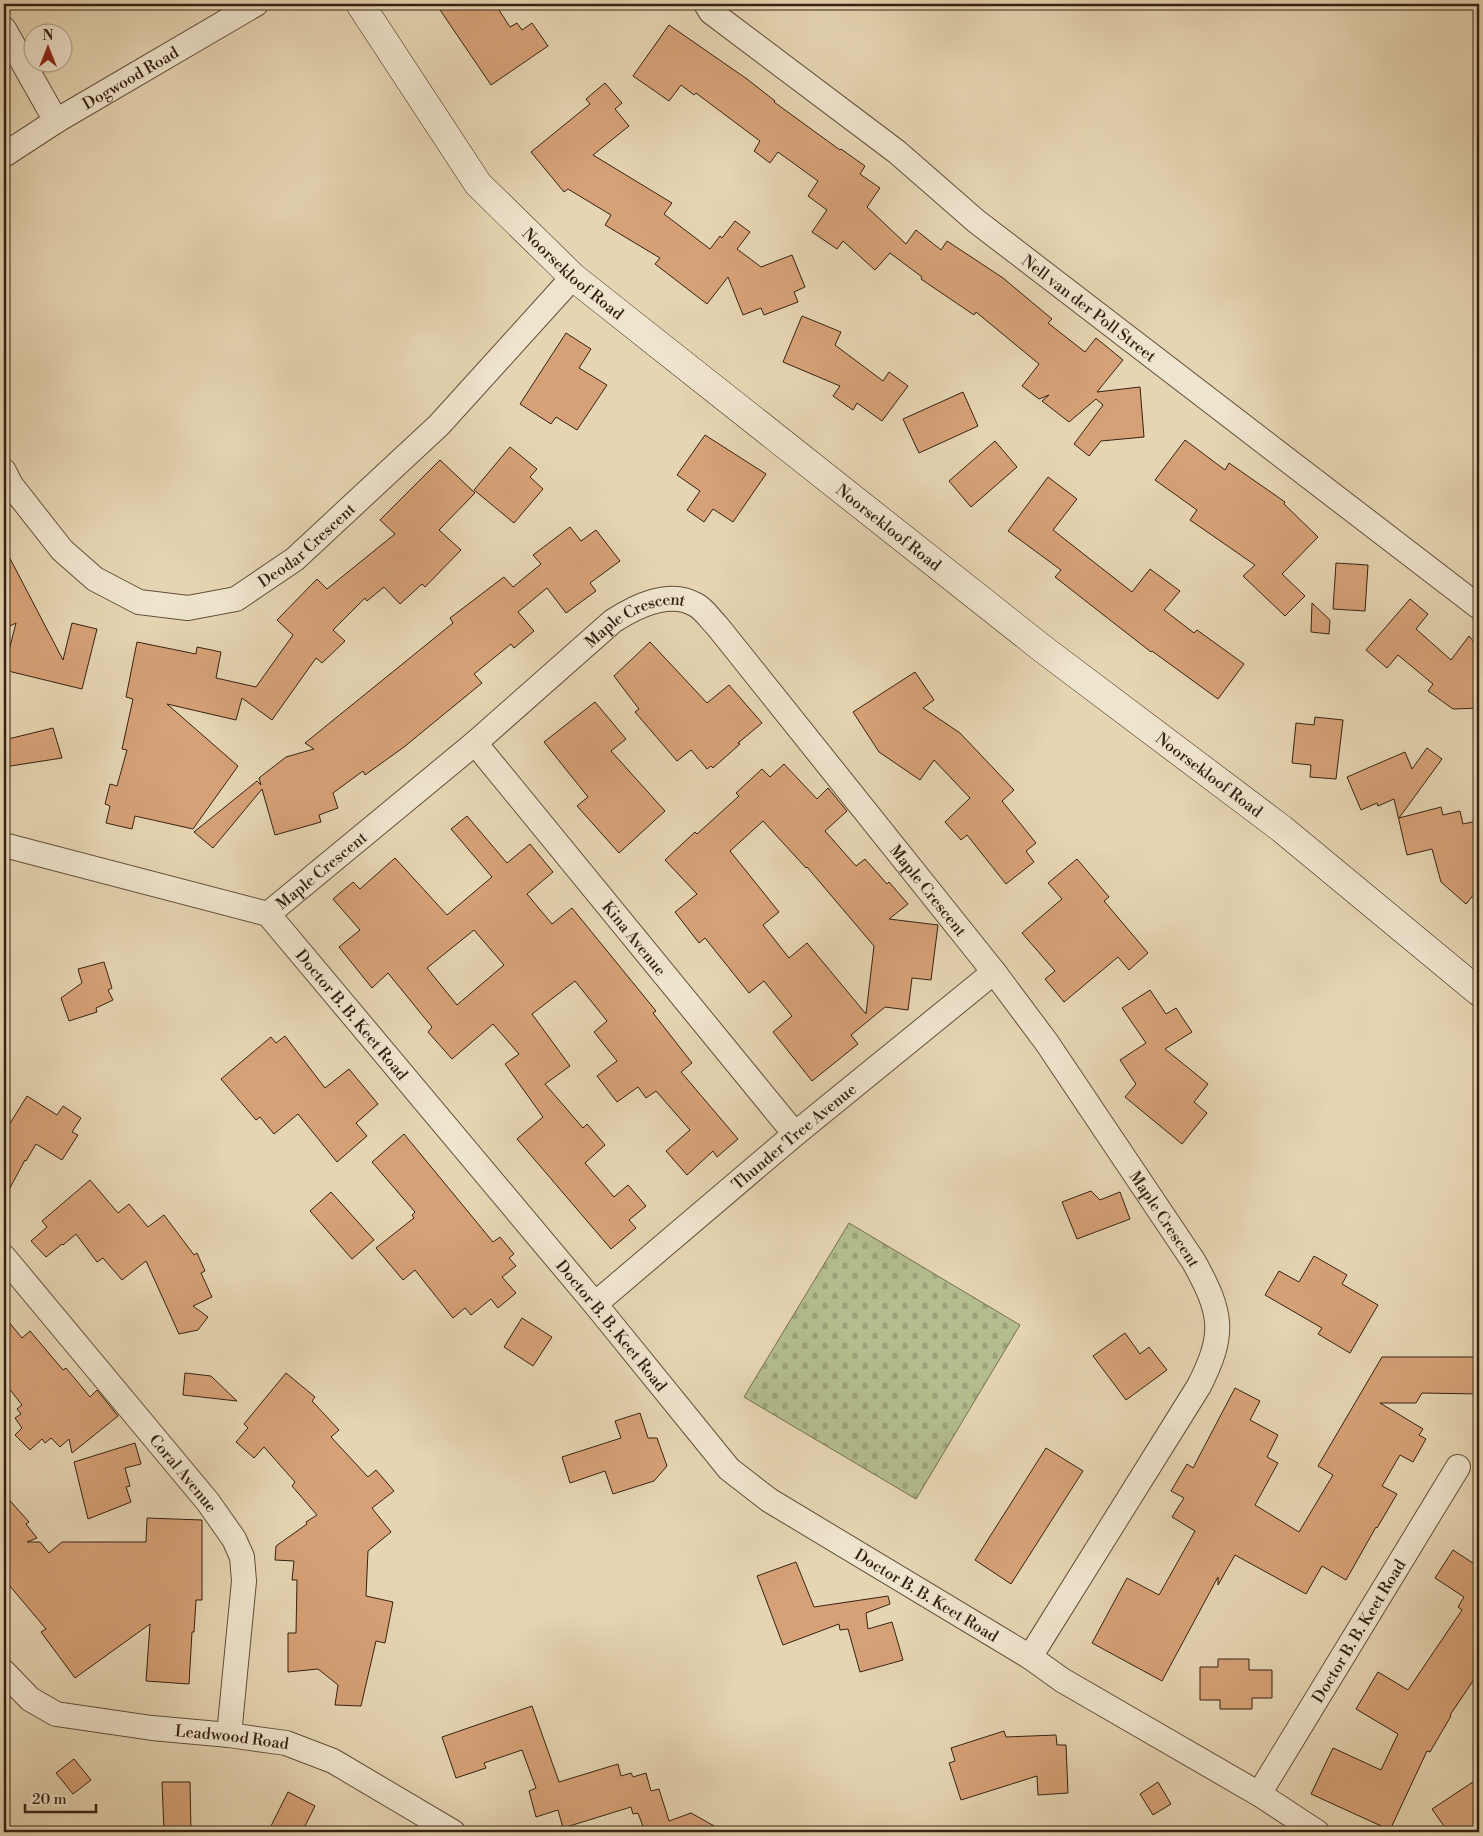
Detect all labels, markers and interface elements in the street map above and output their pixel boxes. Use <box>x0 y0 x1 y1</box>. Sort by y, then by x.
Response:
north arrow <box>22 22 72 72</box>
text: N <box>42 27 54 45</box>
street label: Dogwood Road <box>79 43 182 114</box>
street label: Noorsekloof Road <box>518 224 627 324</box>
street label: Nell van der Poll Street <box>1018 251 1160 367</box>
street label: Noorsekloof Road <box>832 480 945 576</box>
street label: Deodar Crescent <box>254 499 360 592</box>
street label: Maple Crescent <box>581 590 688 652</box>
street label: Noorsekloof Road <box>1151 728 1266 822</box>
street label: Maple Crescent <box>272 827 372 914</box>
street label: Maple Crescent <box>885 841 971 941</box>
street label: Kina Avenue <box>597 897 670 980</box>
street label: Doctor B. B. Keet Road <box>291 946 412 1085</box>
street label: Thunder Tree Avenue <box>728 1079 861 1195</box>
street label: Maple Crescent <box>1125 1167 1204 1271</box>
street label: Doctor B. B. Keet Road <box>551 1256 671 1396</box>
street label: Coral Avenue <box>145 1430 221 1517</box>
street label: Doctor B. B. Keet Road <box>851 1545 1002 1647</box>
street label: Doctor B. B. Keet Road <box>1308 1556 1410 1707</box>
street label: Leadwood Road <box>174 1721 290 1754</box>
scale bar <box>25 1781 96 1813</box>
text: 20 m <box>32 1790 67 1809</box>

